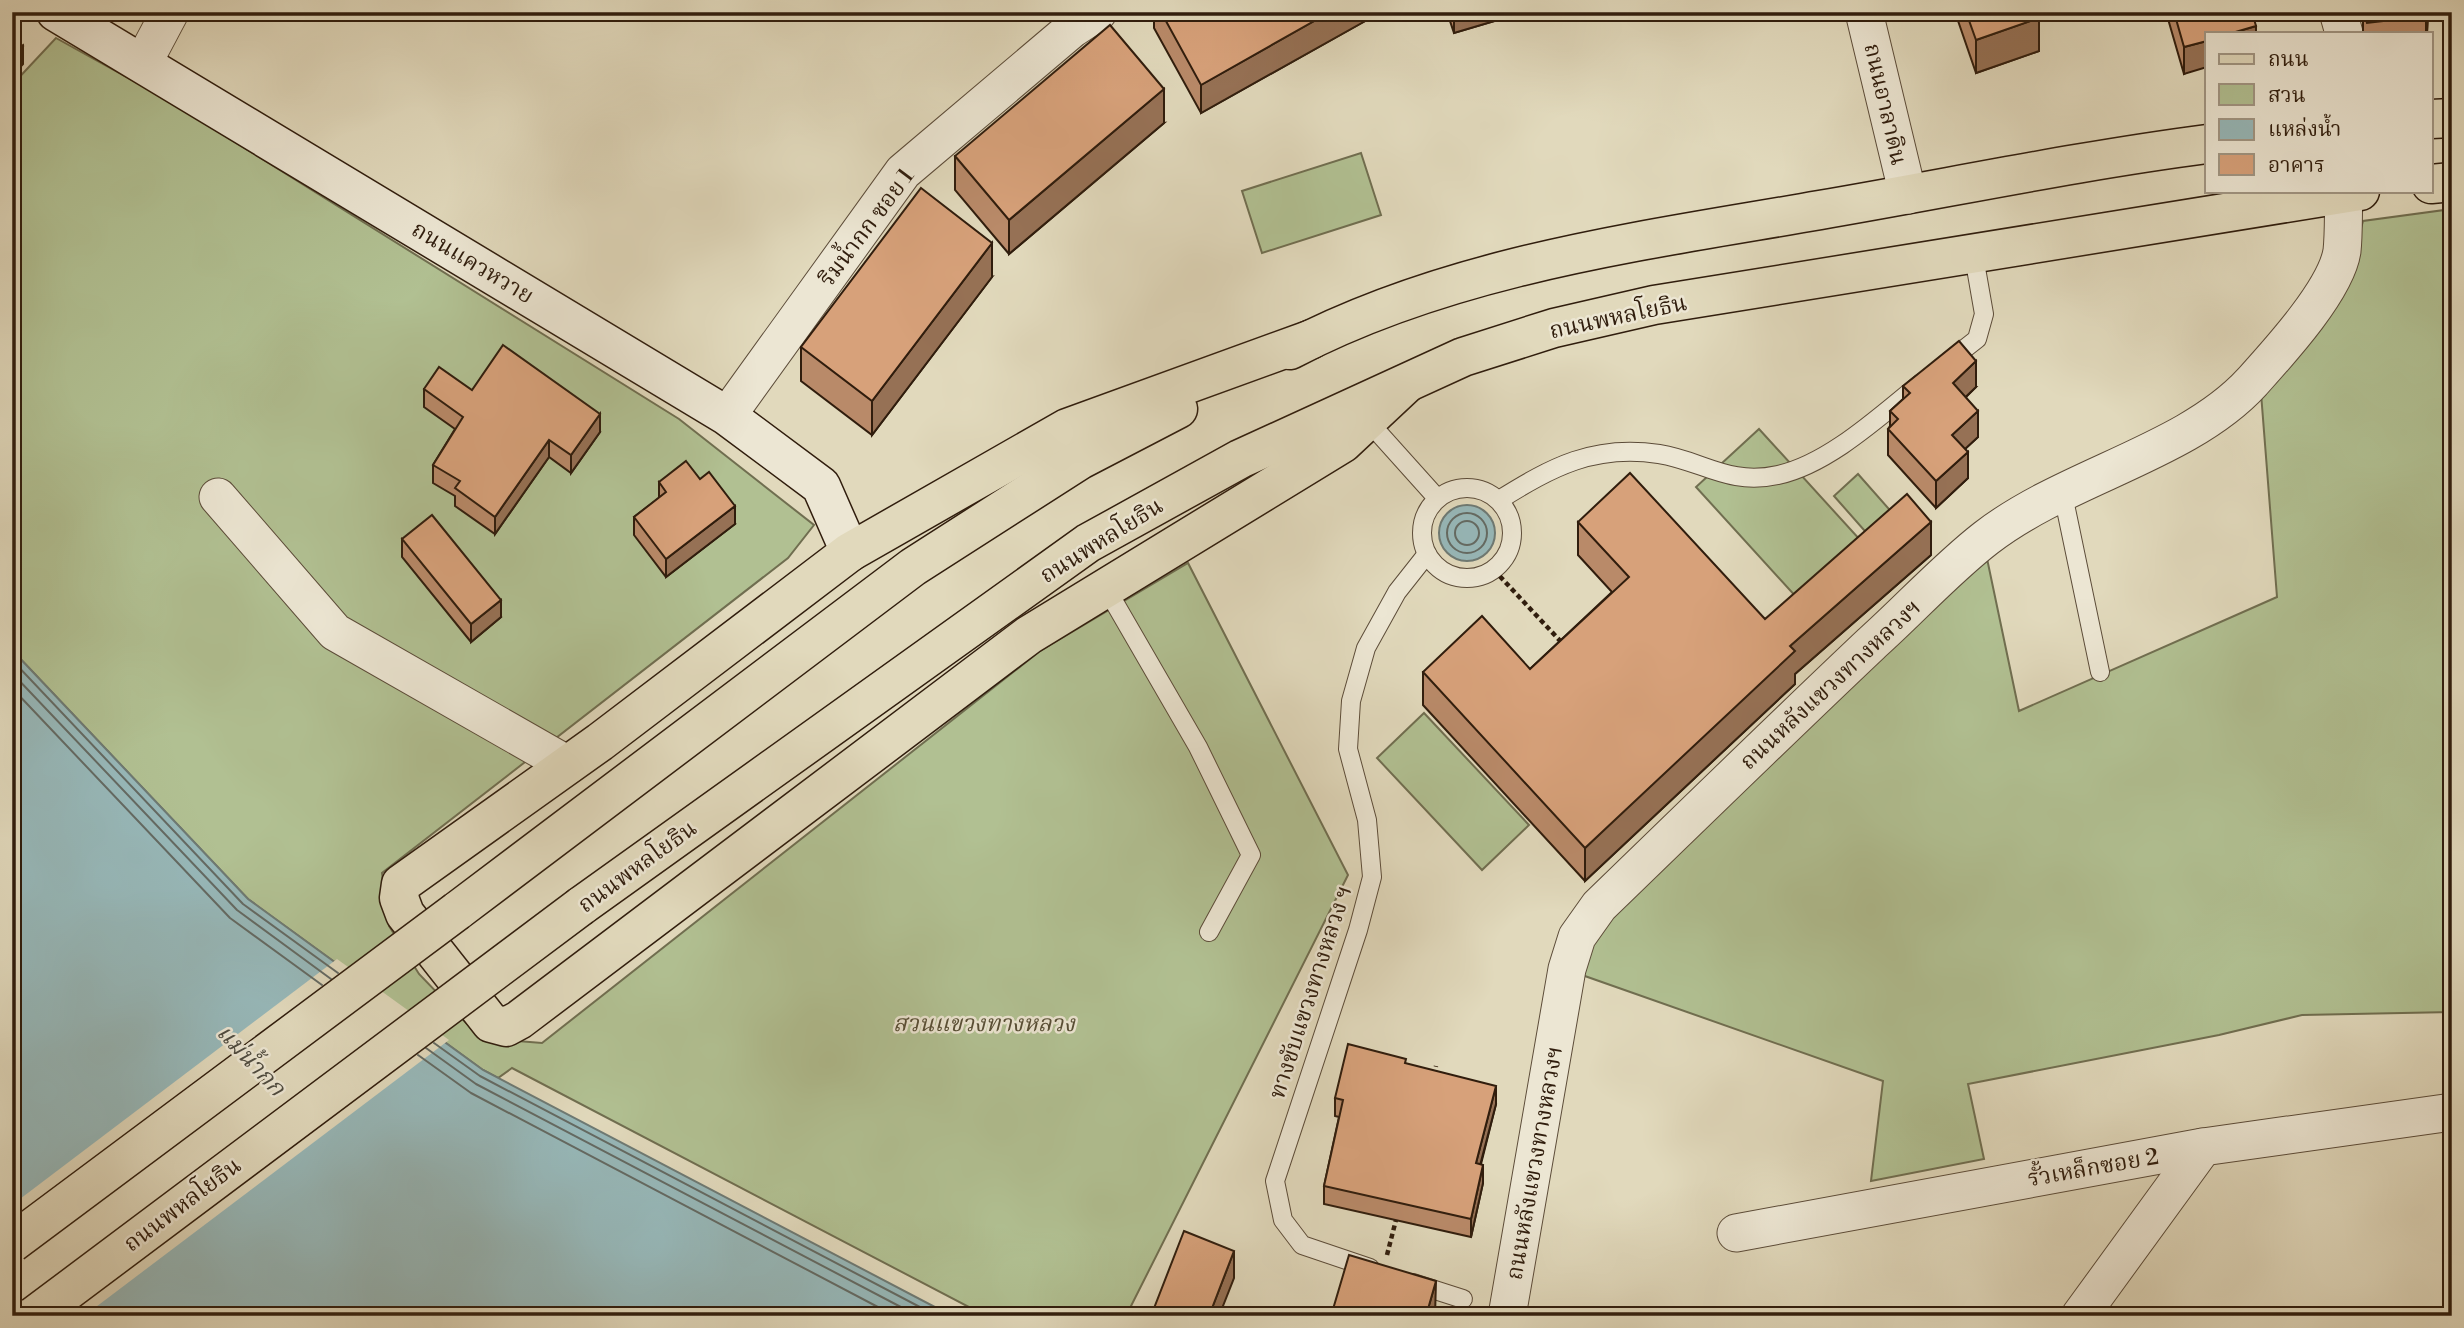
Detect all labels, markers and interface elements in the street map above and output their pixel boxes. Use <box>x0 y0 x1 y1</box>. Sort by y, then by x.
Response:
legend <box>2205 32 2432 192</box>
street label: ถนนอาลาดิน <box>1857 41 1913 168</box>
text: ถนน <box>2268 47 2309 73</box>
text: สวน <box>2268 83 2306 109</box>
text: แหล่งน้ำ <box>2268 113 2341 143</box>
text: อาคาร <box>2268 153 2325 179</box>
street label: ริมน้ำกก ซอย 1 <box>810 161 920 292</box>
street label: ถนนแควหวาย <box>406 216 538 310</box>
street label: ถนนพหลโยธิน <box>1546 286 1690 345</box>
street label: ถนนพหลโยธิน <box>1033 489 1168 590</box>
street label: ถนนหลังแขวงทางหลวงฯ <box>1735 594 1927 776</box>
street label: ถนนพหลโยธิน <box>571 812 702 919</box>
street label: ทางขับแขวงทางหลวง ฯ <box>1263 882 1359 1103</box>
park label: สวนแขวงทางหลวง <box>893 1010 1076 1038</box>
water label: แม่น้ำกก <box>210 1016 295 1104</box>
street label: ถนนหลังแขวงทางหลวงฯ <box>1501 1044 1569 1282</box>
street label: รั้วเหล็กซอย 2 <box>2025 1139 2161 1193</box>
street label: ถนนพหลโยธิน <box>116 1149 247 1258</box>

